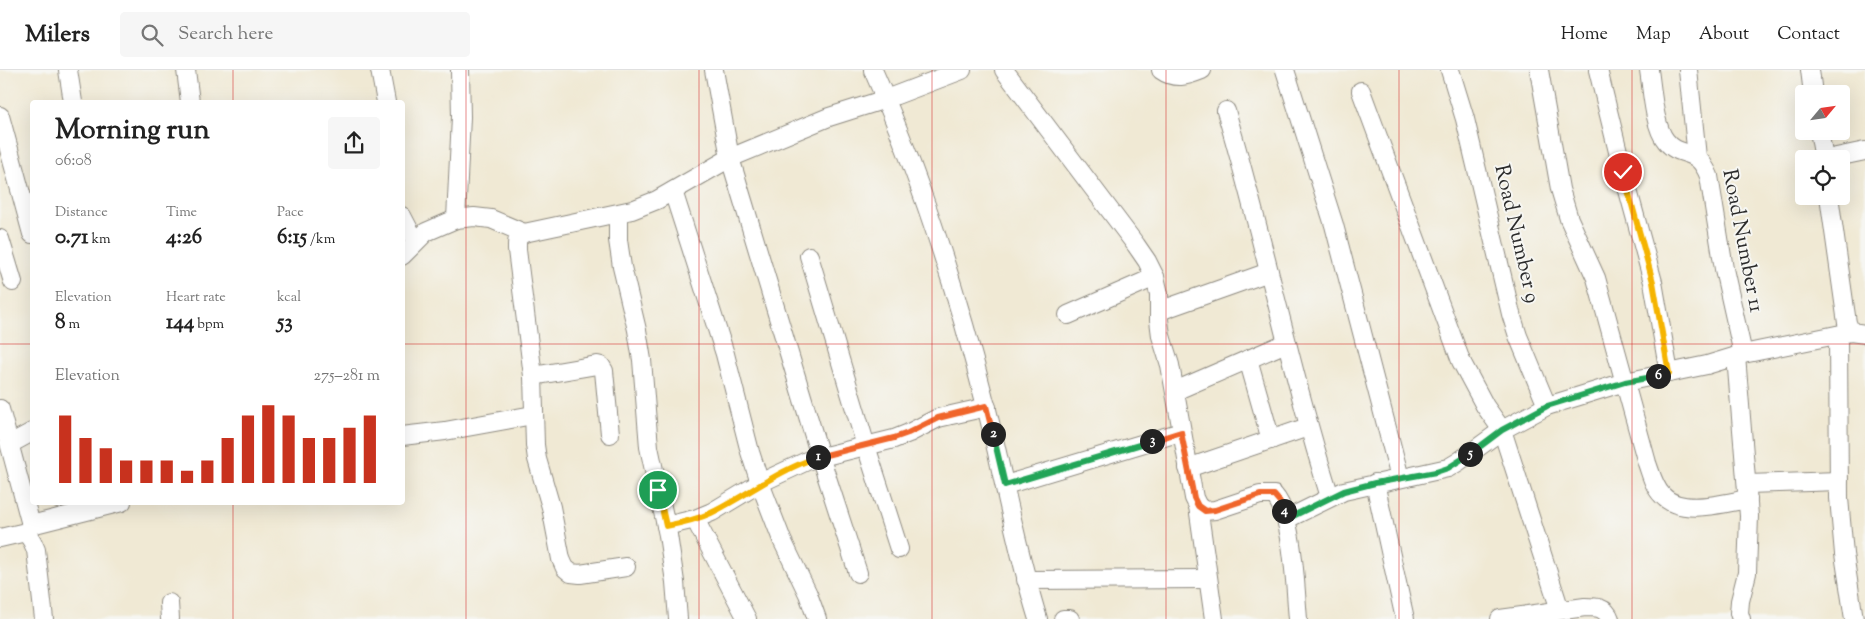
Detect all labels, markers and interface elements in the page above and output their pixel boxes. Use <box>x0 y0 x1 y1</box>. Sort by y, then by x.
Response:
search box <box>120 12 470 57</box>
text: Milers <box>25 18 90 52</box>
icon: search <box>138 21 166 49</box>
text: Search here <box>178 21 273 48</box>
text: Home <box>1561 22 1608 48</box>
text: Map <box>1636 22 1671 48</box>
text: About <box>1699 22 1749 48</box>
text: Contact <box>1777 22 1840 48</box>
north arrow <box>1795 85 1850 140</box>
map controls <box>1795 85 1850 205</box>
text: Morning run <box>55 111 210 151</box>
button: share <box>328 117 380 169</box>
text: 06:08 <box>55 150 92 173</box>
button: locate <box>1795 150 1850 205</box>
pin <box>1602 151 1644 193</box>
icon: check <box>1609 158 1637 186</box>
street label: Road Number 9 <box>1485 162 1547 306</box>
street label: Road Number 11 <box>1713 167 1771 315</box>
text: Distance <box>55 203 108 223</box>
text: Time <box>166 203 197 223</box>
text: Pace <box>277 203 304 223</box>
text: 0.71 <box>55 223 89 253</box>
text: 4:26 <box>166 223 202 253</box>
text: 6:15 <box>277 223 307 253</box>
text: km <box>89 230 111 250</box>
text: /km <box>307 230 335 250</box>
text: Elevation <box>55 288 112 308</box>
text: Heart rate <box>166 288 226 308</box>
text: kcal <box>277 288 301 308</box>
text: 8 <box>55 308 66 338</box>
text: 144 <box>166 308 194 338</box>
text: 53 <box>277 308 293 338</box>
text: m <box>66 315 80 335</box>
text: bpm <box>194 315 224 335</box>
pin: 6 <box>1646 364 1670 388</box>
text: Elevation <box>55 365 120 388</box>
text: 275–281 m <box>314 365 380 388</box>
text: 6 <box>1655 366 1662 386</box>
pin: 2 <box>980 422 1006 446</box>
text: 2 <box>990 424 997 444</box>
pin: 3 <box>1140 428 1164 454</box>
text: 3 <box>1150 431 1155 451</box>
pin: 5 <box>1458 442 1482 466</box>
pin: 1 <box>806 444 830 470</box>
text: 5 <box>1468 444 1473 464</box>
text: 1 <box>816 447 821 467</box>
pin <box>637 469 679 511</box>
icon: arrive <box>644 476 672 504</box>
pin: 4 <box>1272 498 1296 524</box>
text: 4 <box>1281 501 1288 521</box>

